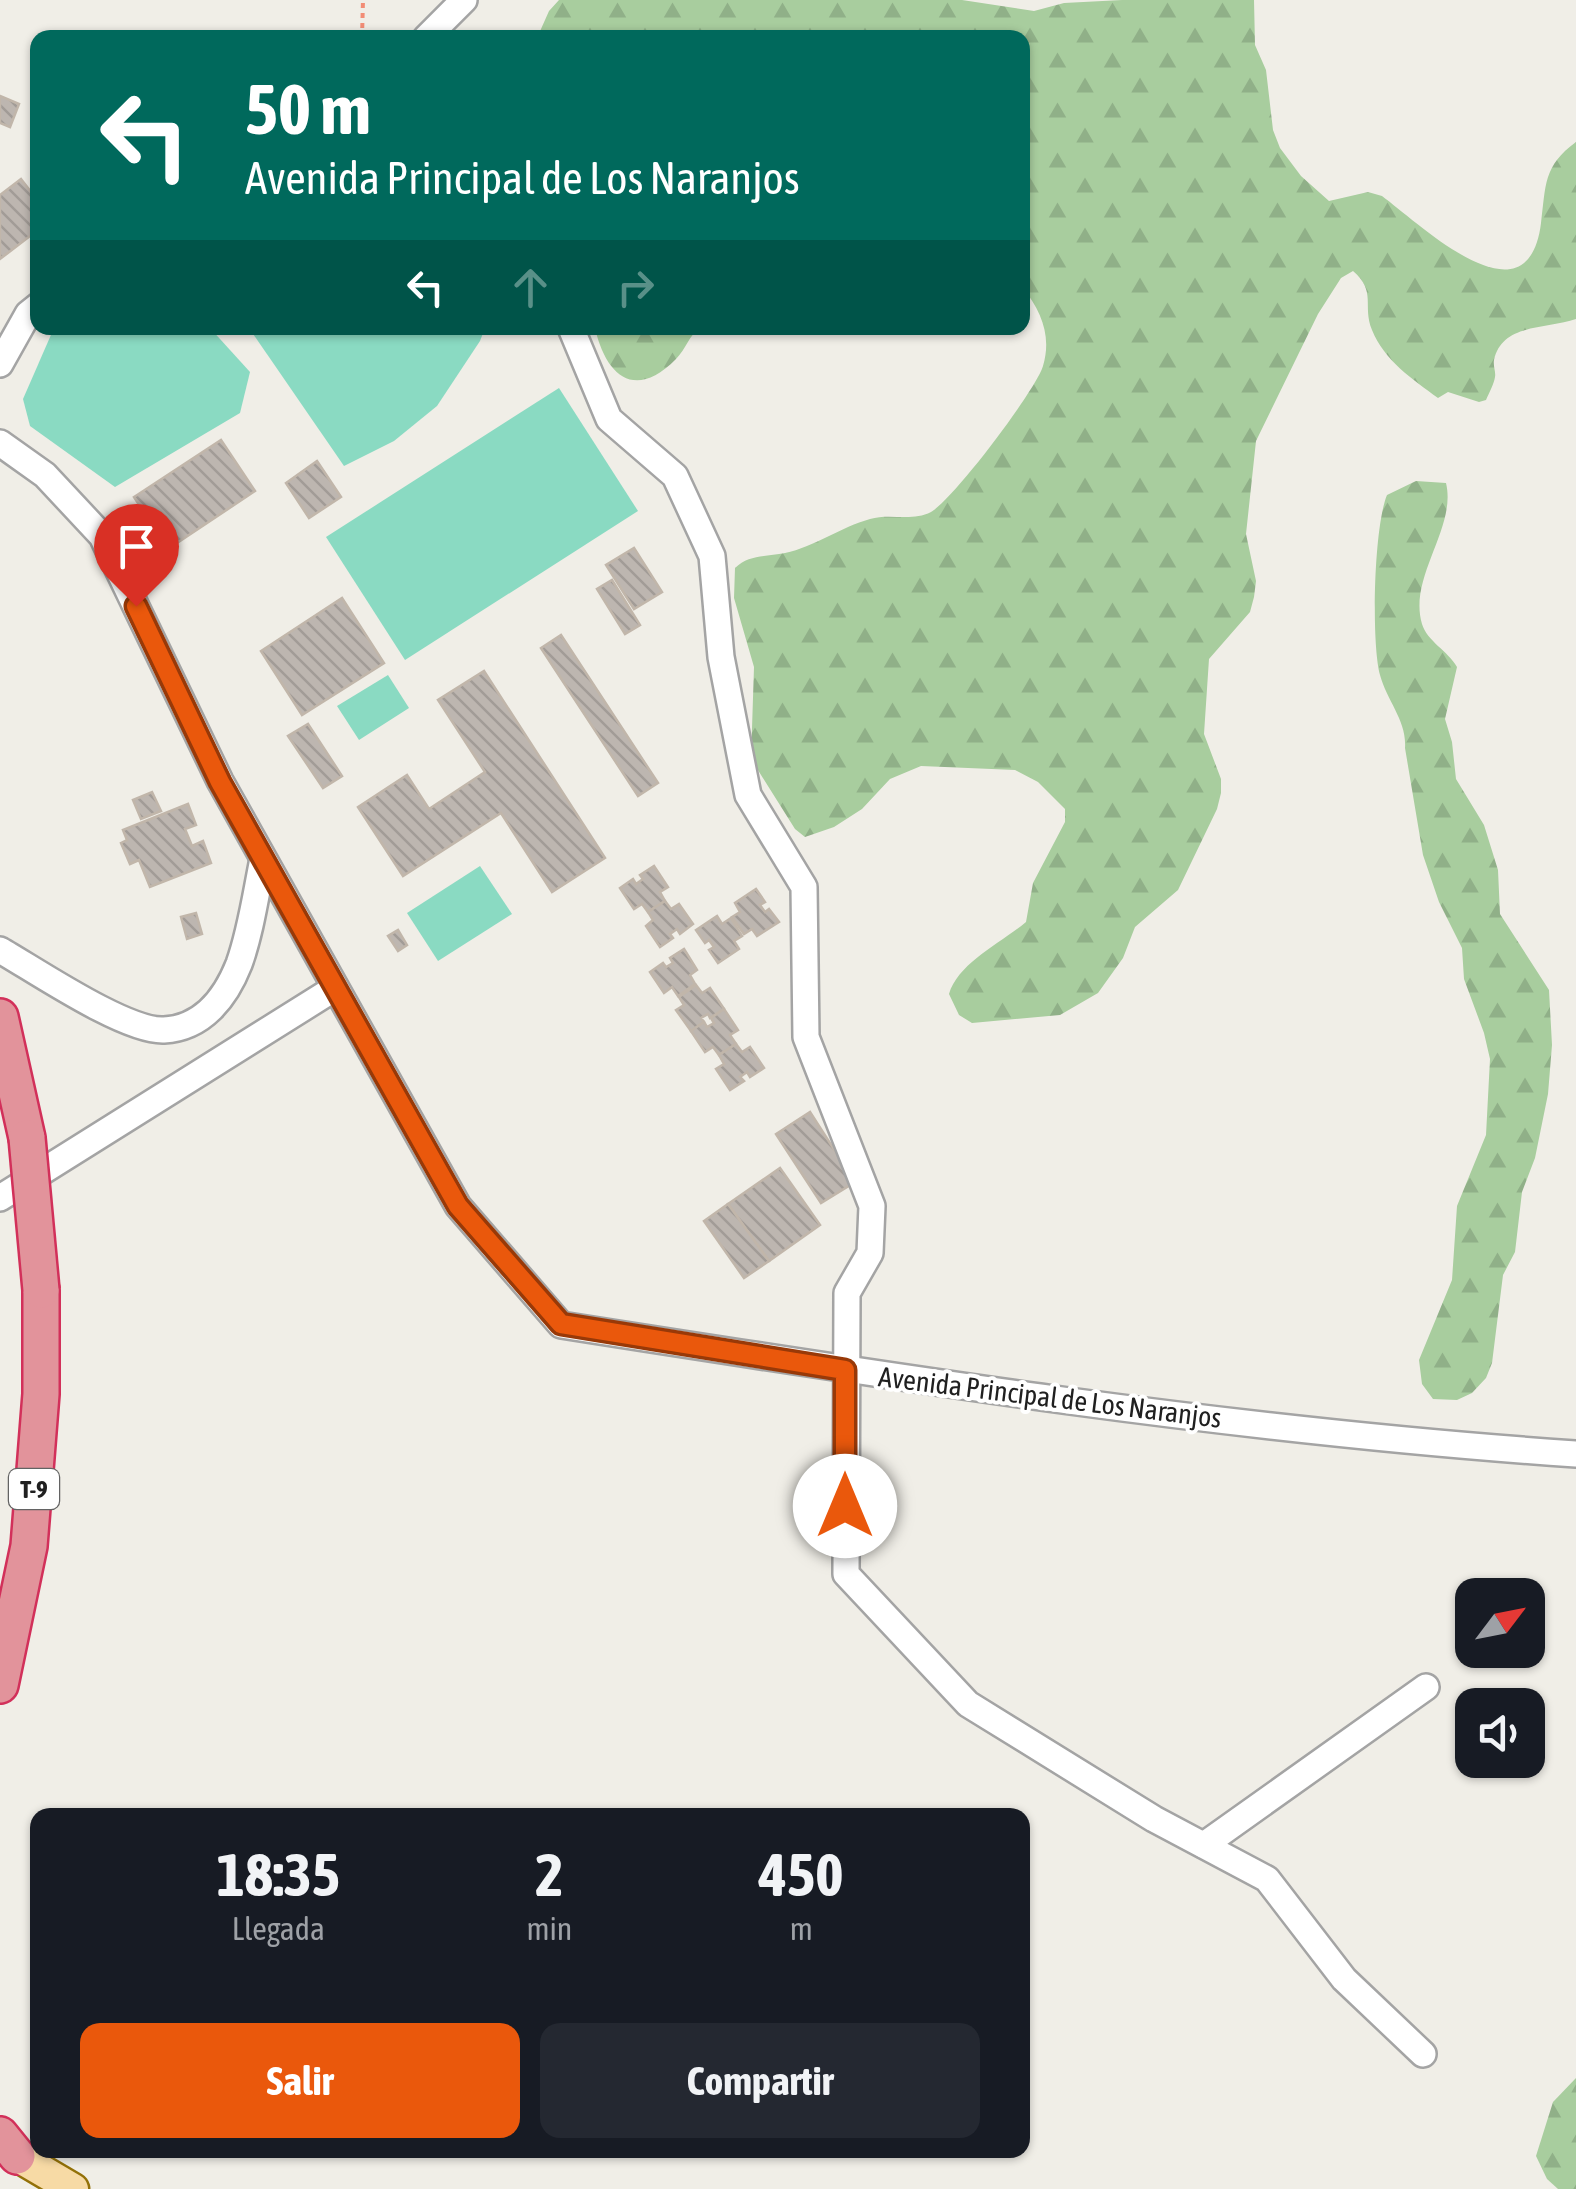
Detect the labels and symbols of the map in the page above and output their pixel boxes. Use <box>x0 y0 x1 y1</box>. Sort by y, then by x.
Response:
pin <box>94 504 179 607</box>
street label: Avenida Principal de Los Naranjos <box>877 1360 1223 1434</box>
position arrow <box>793 1454 897 1558</box>
road number: T-9 <box>9 1469 59 1509</box>
north arrow <box>1455 1578 1545 1668</box>

